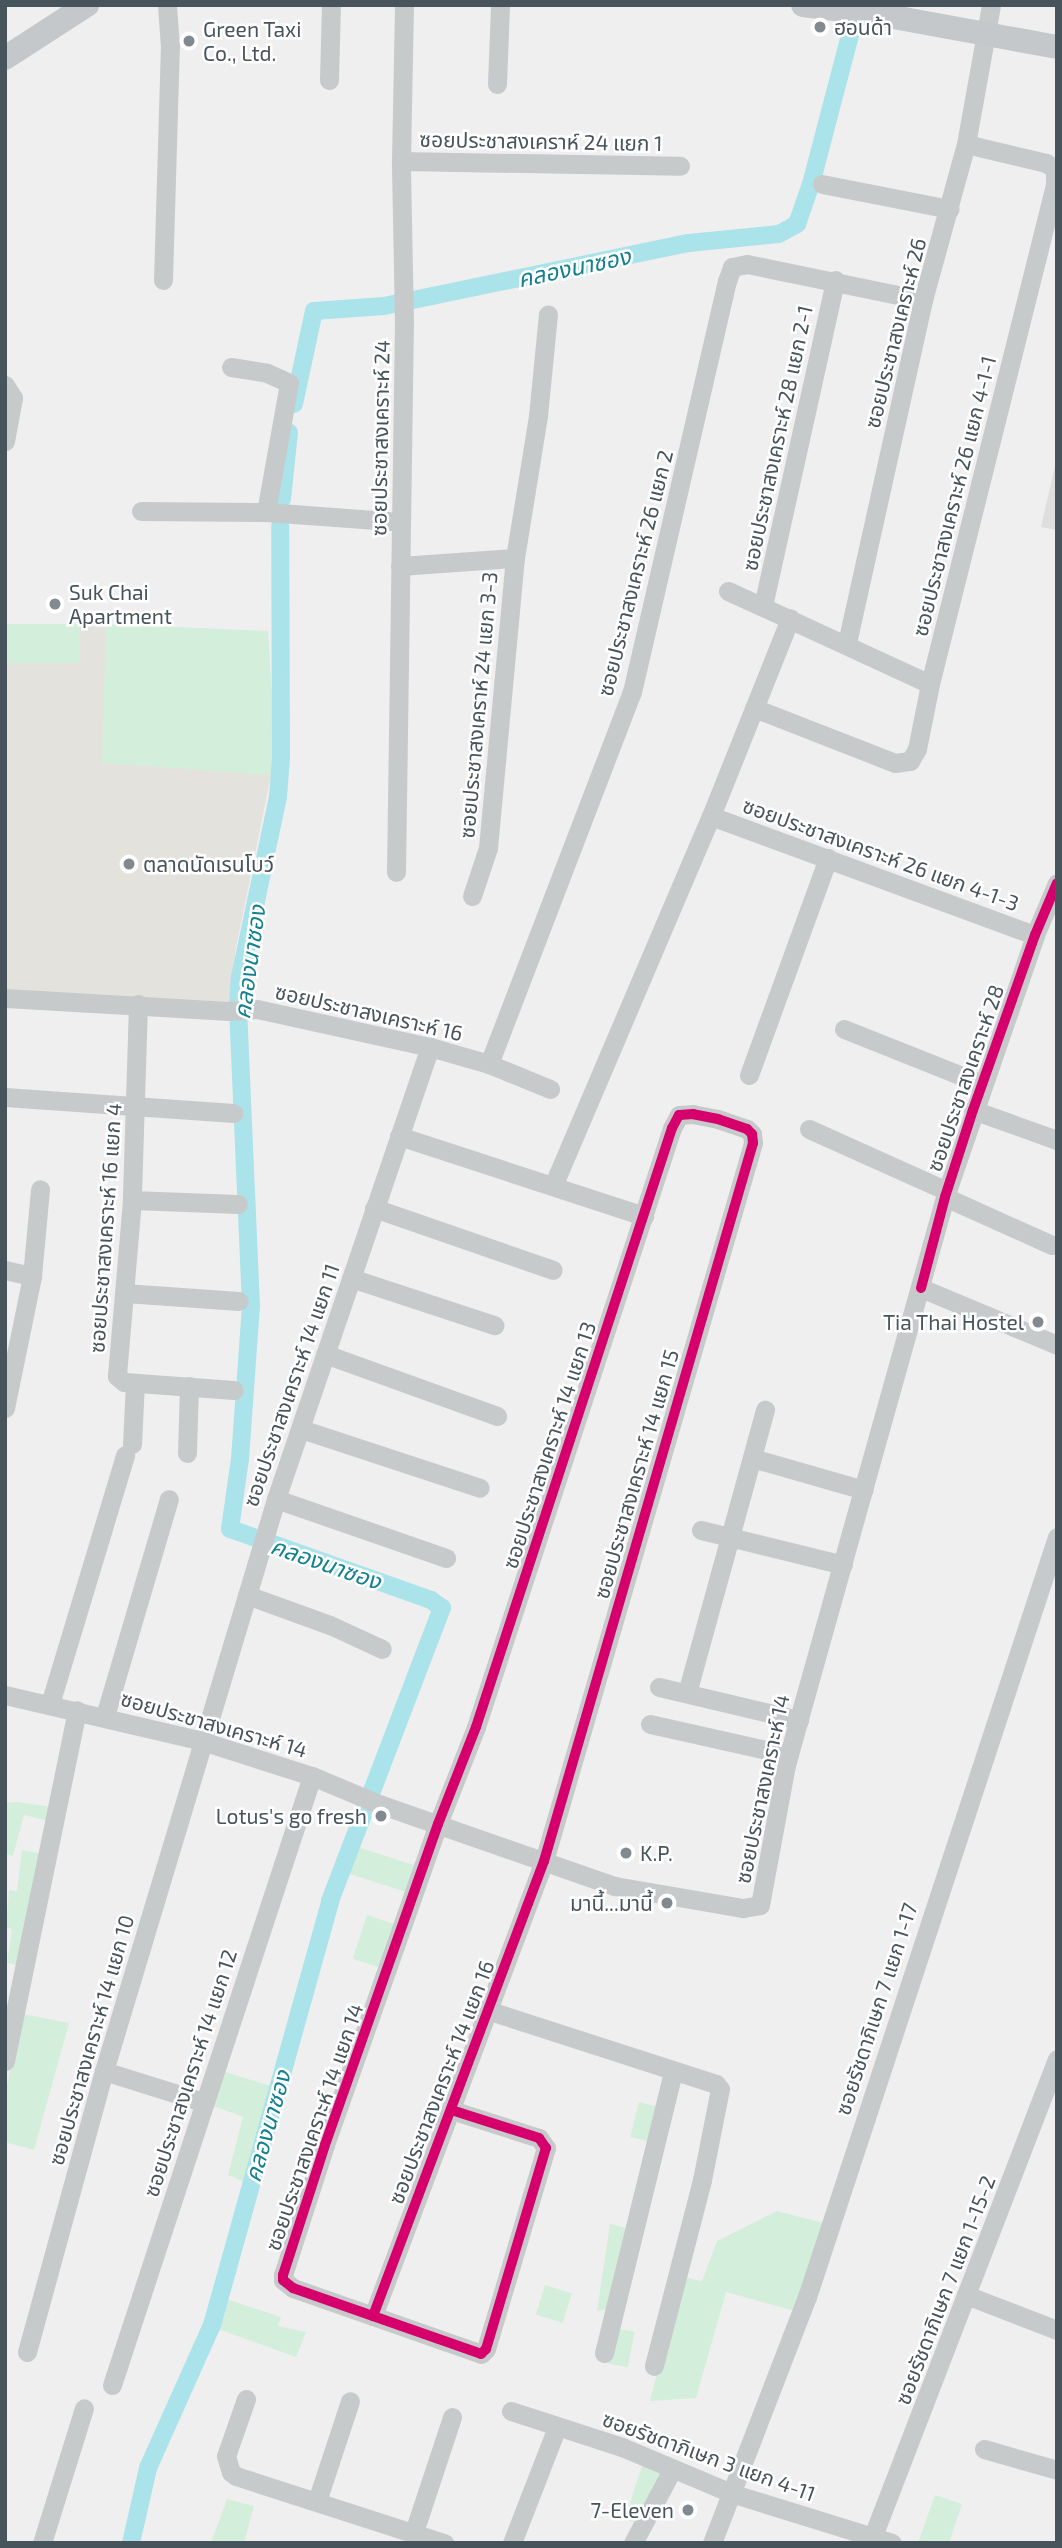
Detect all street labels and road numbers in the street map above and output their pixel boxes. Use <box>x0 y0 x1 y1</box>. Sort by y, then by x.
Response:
street label: ซอยประชาสงเคราห์ 24 แยก 1 <box>419 126 663 156</box>
street label: ซอยประชาสงเคราะห์ 26 <box>859 235 931 431</box>
street label: ซอยประชาสงเคราะห์ 28 แยก 2-1 <box>737 303 817 573</box>
street label: ซอยประชาสงเคราะห์ 24 <box>366 340 394 536</box>
street label: ซอยประชาสงเคราะห์ 26 แยก 4-1-1 <box>907 353 1001 639</box>
street label: ซอยประชาสงเคราะห์ 26 แยก 2 <box>592 447 678 699</box>
street label: ซอยประชาสงเคราห์ 24 แยก 3-3 <box>454 571 502 839</box>
street label: ซอยประชาสงเคราะห์ 26 แยก 4-1-3 <box>739 792 1023 916</box>
street label: ซอยประชาสงเคราะห์ 16 <box>273 978 465 1046</box>
street label: ซอยประชาสงเคราะห์ 28 <box>921 981 1009 1175</box>
street label: ซอยประชาสงเคราะห์ 16 แยก 4 <box>84 1102 126 1354</box>
street label: ซอยประชาสงเคราะห์ 14 แยก 11 <box>238 1260 344 1510</box>
street label: ซอยประชาสงเคราะห์ 14 แยก 13 <box>497 1318 601 1572</box>
street label: ซอยประชาสงเคราะห์ 14 แยก 15 <box>588 1347 684 1601</box>
street label: ซอยประชาสงเคราะห์ 14 <box>118 1685 310 1763</box>
street label: ซอยประชาสงเคราะห์ 14 <box>730 1692 794 1886</box>
street label: ซอยรัชดาภิเษก 7 แยก 1-17 <box>830 1900 922 2118</box>
street label: ซอยประชาสงเคราะห์ 14 แยก 10 <box>43 1912 139 2168</box>
street label: ซอยประชาสงเคราะห์ 14 แยก 12 <box>138 1946 242 2200</box>
street label: ซอยประชาสงเคราะห์ 14 แยก 16 <box>383 1957 499 2207</box>
street label: ซอยประชาสงเคราะห์ 14 แยก 14 <box>260 2000 368 2254</box>
street label: ซอยรัชดาภิเษก 7 แยก 1-15-2 <box>890 2172 1000 2408</box>
street label: ซอยรัชดาภิเษก 3 แยก 4-11 <box>599 2406 819 2506</box>

